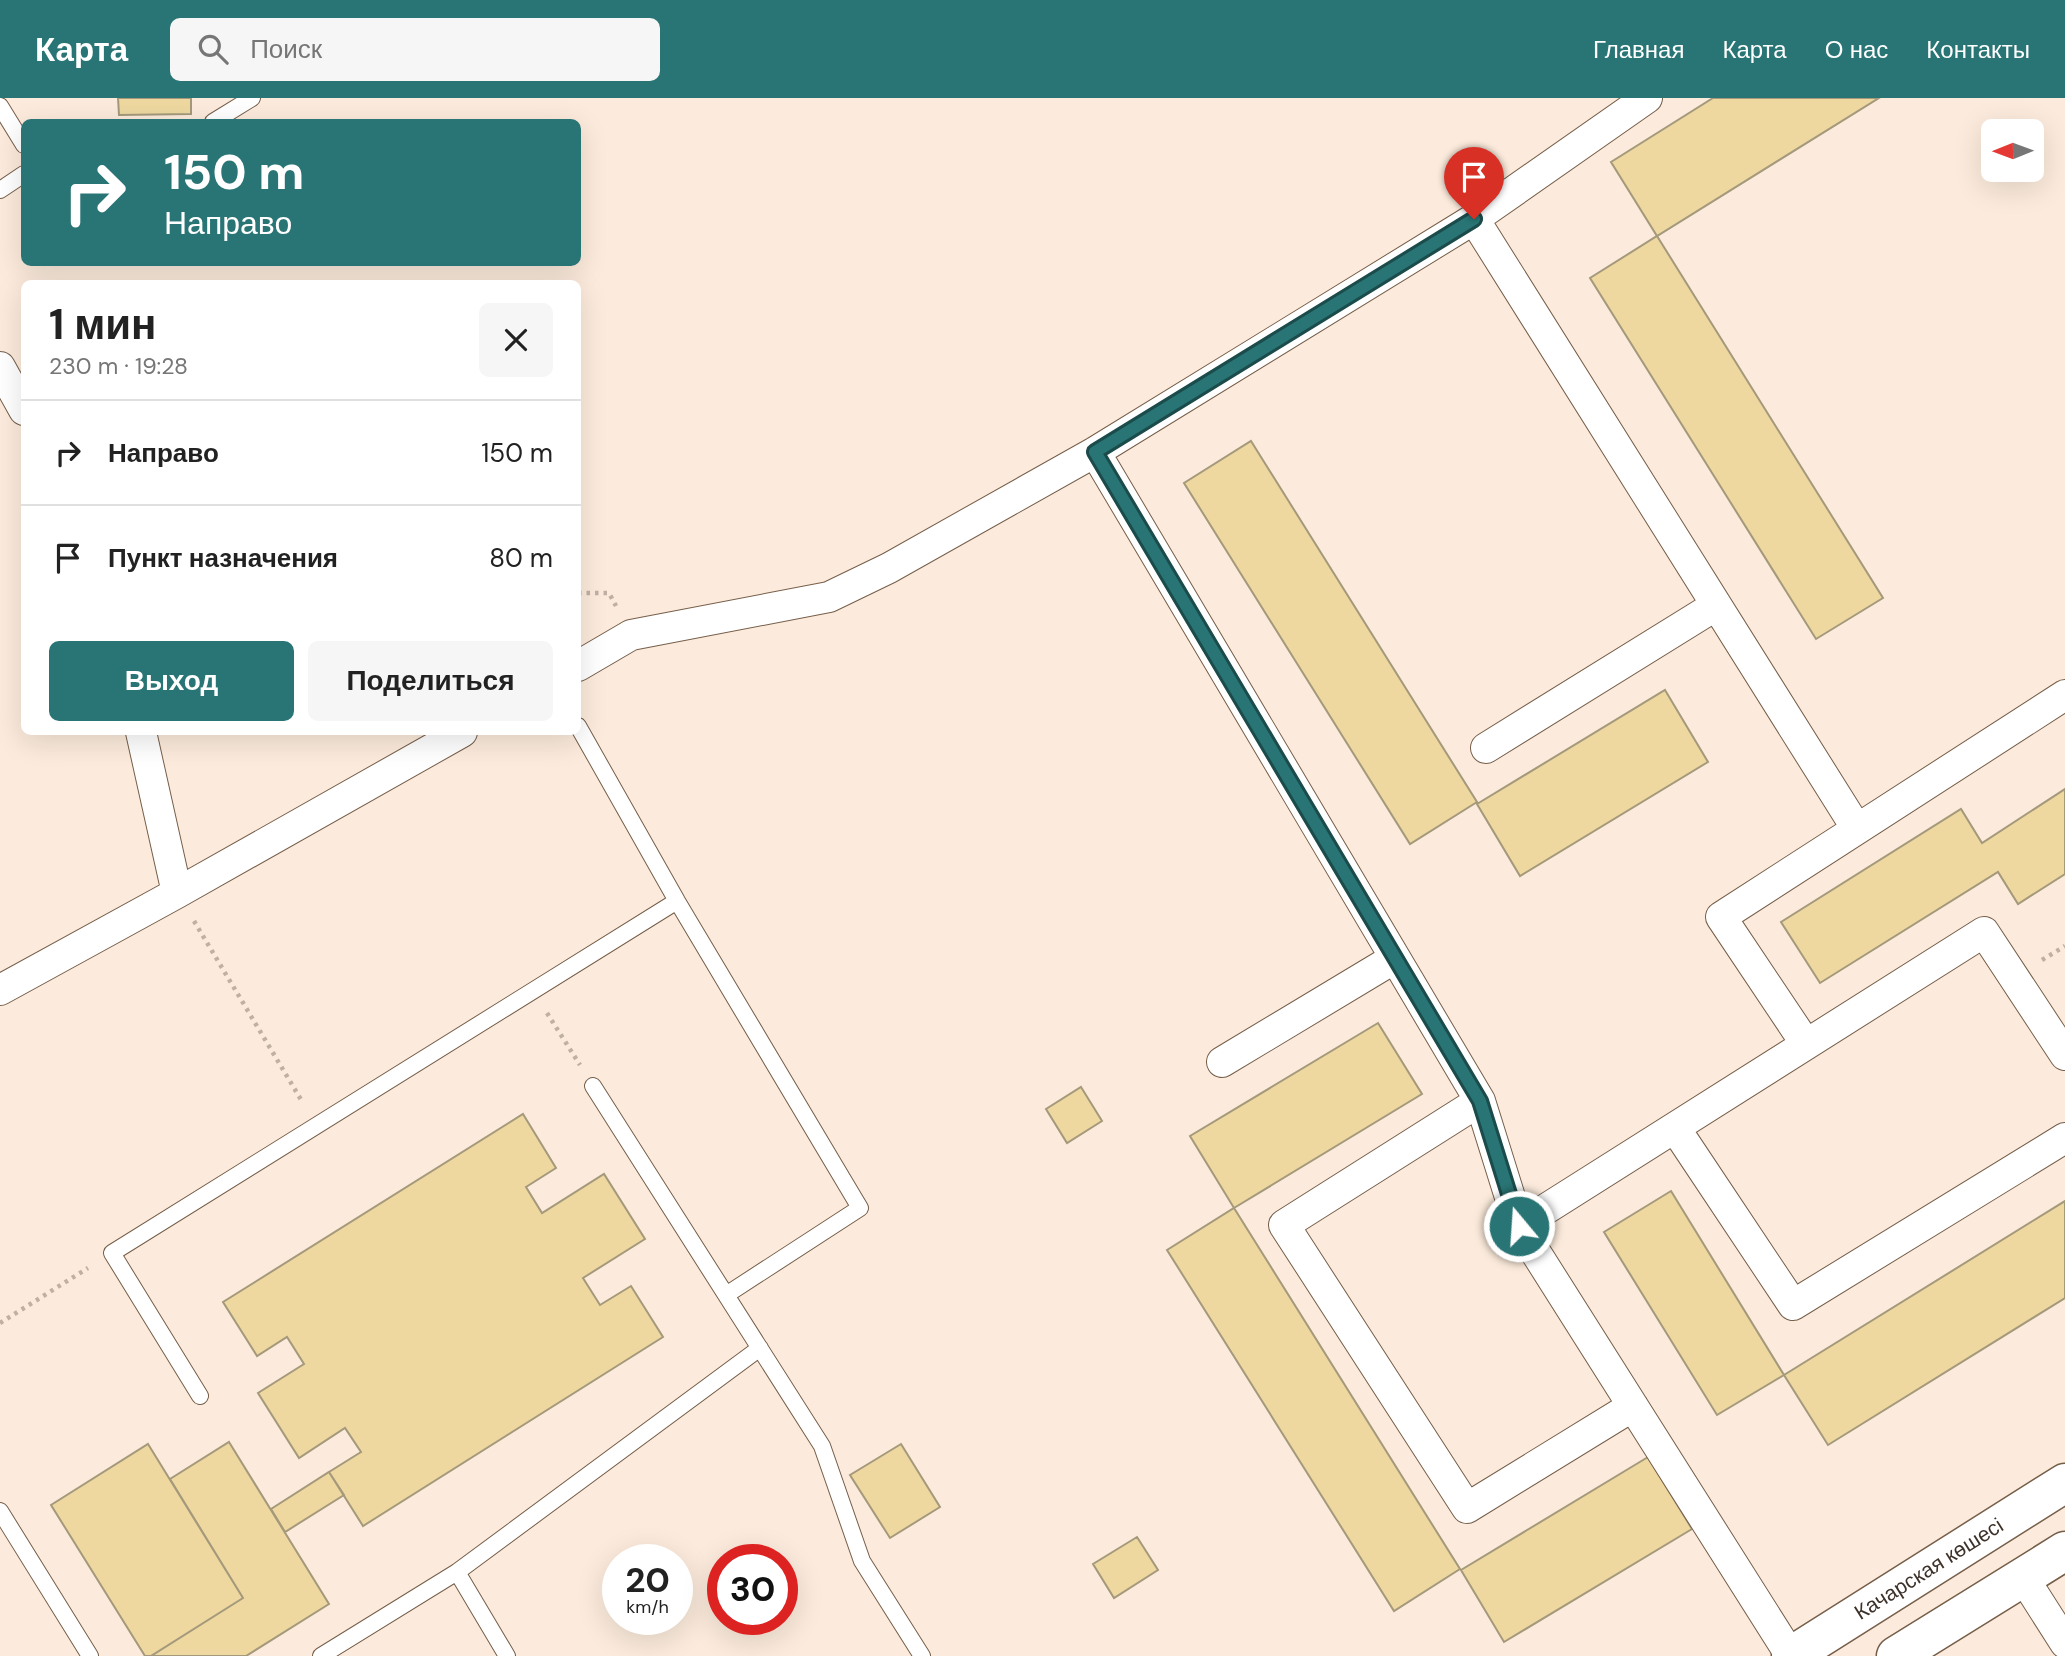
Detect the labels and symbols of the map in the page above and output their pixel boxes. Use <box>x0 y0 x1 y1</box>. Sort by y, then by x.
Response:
north arrow <box>1981 119 2044 182</box>
pin <box>1444 147 1504 219</box>
position arrow <box>1482 1189 1556 1263</box>
street label: Качарская көшесі <box>1849 1511 2009 1627</box>
speed limit sign: 30 <box>707 1544 798 1635</box>

